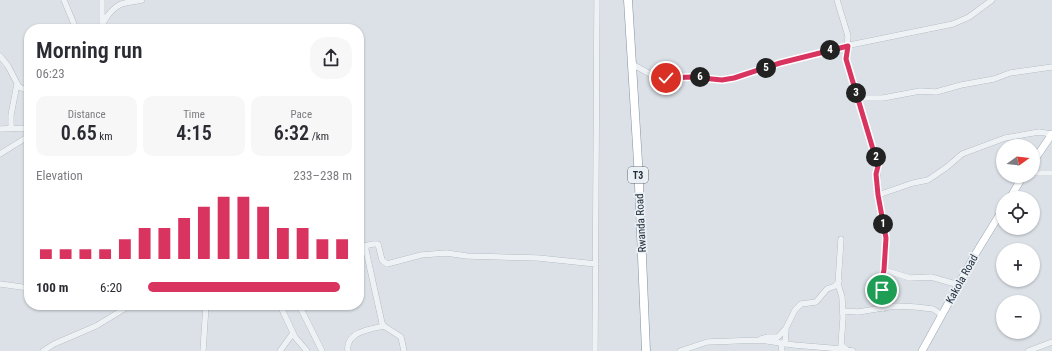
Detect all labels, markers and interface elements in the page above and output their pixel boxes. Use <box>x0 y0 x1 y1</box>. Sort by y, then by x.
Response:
button: share <box>310 37 352 79</box>
text: Morning run <box>36 38 143 63</box>
pin: 4 <box>820 40 840 60</box>
text: 4 <box>827 43 833 56</box>
pin: 5 <box>756 58 776 78</box>
pin <box>649 61 683 95</box>
text: 5 <box>763 61 769 74</box>
text: 06:23 <box>36 66 65 81</box>
icon: check <box>655 67 677 89</box>
pin: 6 <box>690 67 710 87</box>
text: 6 <box>697 70 703 83</box>
pin: 3 <box>846 83 866 103</box>
text: 3 <box>853 86 859 99</box>
text: Distance <box>68 108 106 121</box>
text: Time <box>183 108 205 121</box>
text: Pace <box>291 108 312 121</box>
text: 0.65 <box>61 121 97 145</box>
text: 4:15 <box>176 121 212 145</box>
text: 6:32 <box>274 121 309 145</box>
text: km <box>97 130 112 143</box>
text: /km <box>309 130 329 143</box>
north arrow <box>996 139 1040 183</box>
map controls <box>996 139 1040 339</box>
pin: 2 <box>866 147 886 167</box>
text: 2 <box>873 150 879 163</box>
road number: T3 <box>628 167 648 183</box>
text: Elevation <box>36 168 83 183</box>
text: 233–238 m <box>293 168 352 183</box>
button: locate <box>996 191 1040 235</box>
street label: Rwanda Road <box>633 193 649 253</box>
pin: 1 <box>873 214 893 234</box>
text: 1 <box>880 217 886 230</box>
button: + <box>996 243 1040 287</box>
street label: Kakola Road <box>943 252 981 306</box>
pin <box>865 273 899 307</box>
icon: arrive <box>871 279 893 301</box>
text: 100 m <box>36 280 68 295</box>
text: 6:20 <box>100 280 122 295</box>
button: − <box>996 295 1040 339</box>

